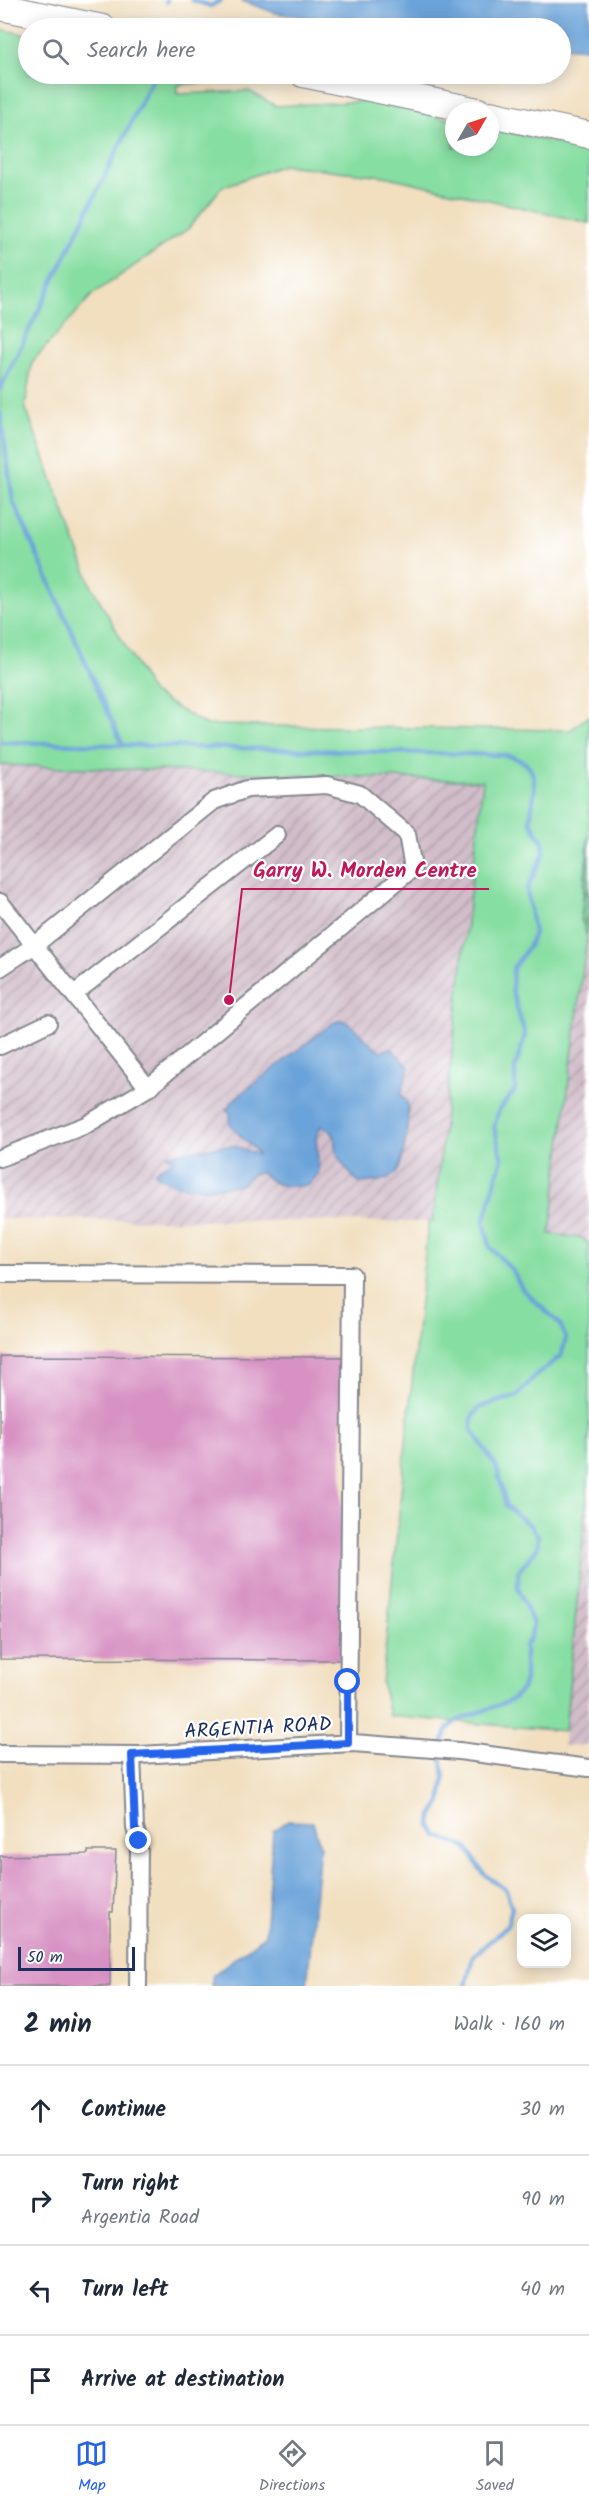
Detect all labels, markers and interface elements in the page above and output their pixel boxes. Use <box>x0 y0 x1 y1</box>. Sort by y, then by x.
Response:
search box <box>18 18 571 84</box>
text: Search here <box>87 34 195 69</box>
icon: search <box>39 35 72 68</box>
north arrow <box>445 102 499 156</box>
callout: Garry W. Morden Centre <box>242 850 489 889</box>
text: Garry W. Morden Centre <box>253 855 477 888</box>
route start <box>334 1668 360 1694</box>
street label: ARGENTIA ROAD <box>184 1709 333 1749</box>
route end <box>125 1827 151 1853</box>
map controls <box>517 1914 571 1968</box>
button: layers <box>517 1914 571 1968</box>
scale bar <box>18 1944 135 1972</box>
text: 50 m <box>27 1945 63 1970</box>
text: 2 min <box>24 2004 92 2046</box>
text: Walk · 160 m <box>454 2009 565 2041</box>
text: Continue <box>81 2093 166 2128</box>
icon: ahead <box>24 2094 57 2127</box>
text: 30 m <box>520 2094 565 2126</box>
text: Turn right <box>81 2167 179 2202</box>
icon: right <box>24 2184 57 2217</box>
text: 90 m <box>521 2184 565 2216</box>
text: Argentia Road <box>81 2202 199 2234</box>
text: Turn left <box>81 2273 168 2308</box>
icon: left <box>24 2274 57 2307</box>
text: 40 m <box>520 2274 565 2306</box>
text: Arrive at destination <box>81 2363 284 2398</box>
icon: arrive <box>24 2364 57 2397</box>
tab: Map <box>75 2437 108 2498</box>
tab: Directions <box>259 2437 325 2498</box>
tab: Saved <box>476 2437 514 2498</box>

